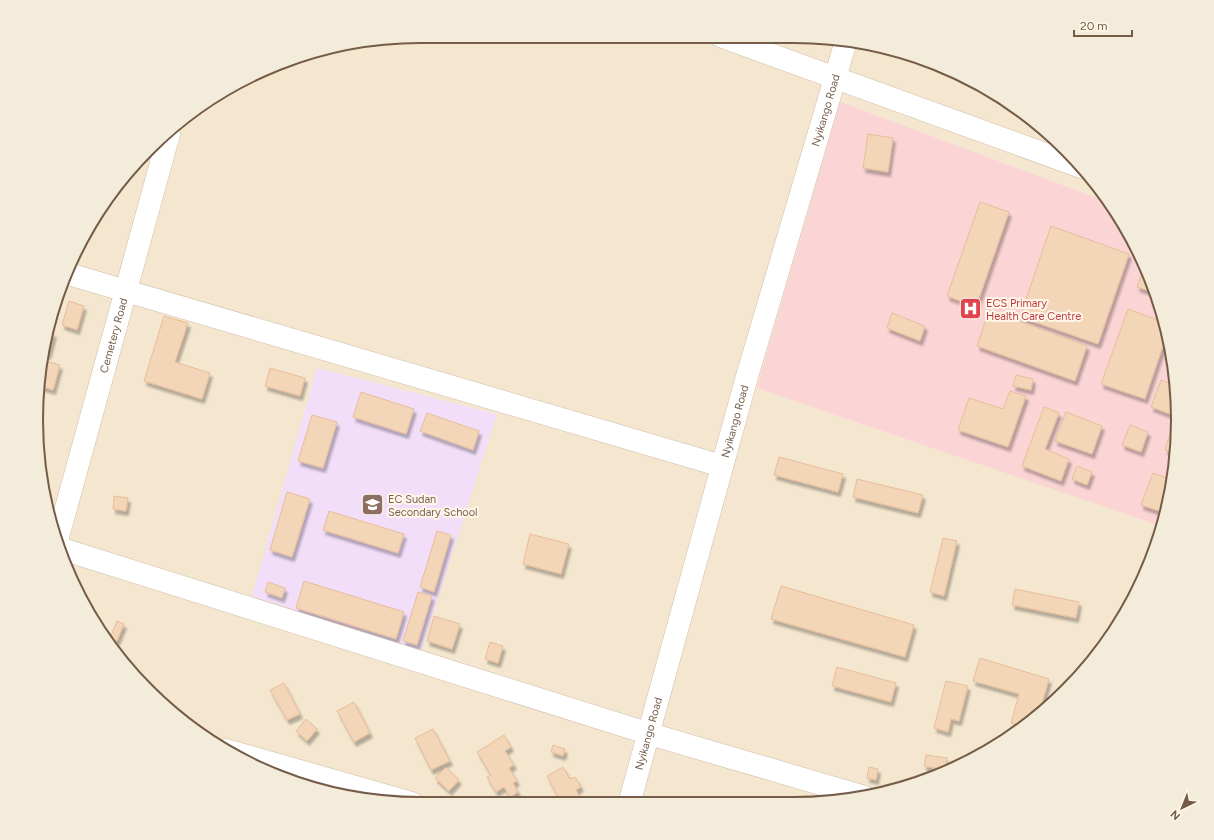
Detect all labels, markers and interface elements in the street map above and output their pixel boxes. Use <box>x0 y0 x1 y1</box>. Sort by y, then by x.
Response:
scale bar <box>1074 12 1132 38</box>
text: 20 m <box>1080 19 1108 33</box>
street label: Nyikango Road <box>809 73 843 148</box>
hospital icon: ECS Primary Health Care Centre <box>957 296 983 322</box>
street label: Cemetery Road <box>97 297 130 375</box>
place label: ECS Primary Health Care Centre <box>986 297 1081 323</box>
street label: Nyikango Road <box>719 384 751 459</box>
school or university icon: EC Sudan Secondary School <box>360 492 386 518</box>
place label: EC Sudan Secondary School <box>388 493 478 519</box>
street label: Nyikango Road <box>633 696 665 772</box>
north arrow <box>1162 788 1202 828</box>
text: N <box>1168 807 1183 823</box>

